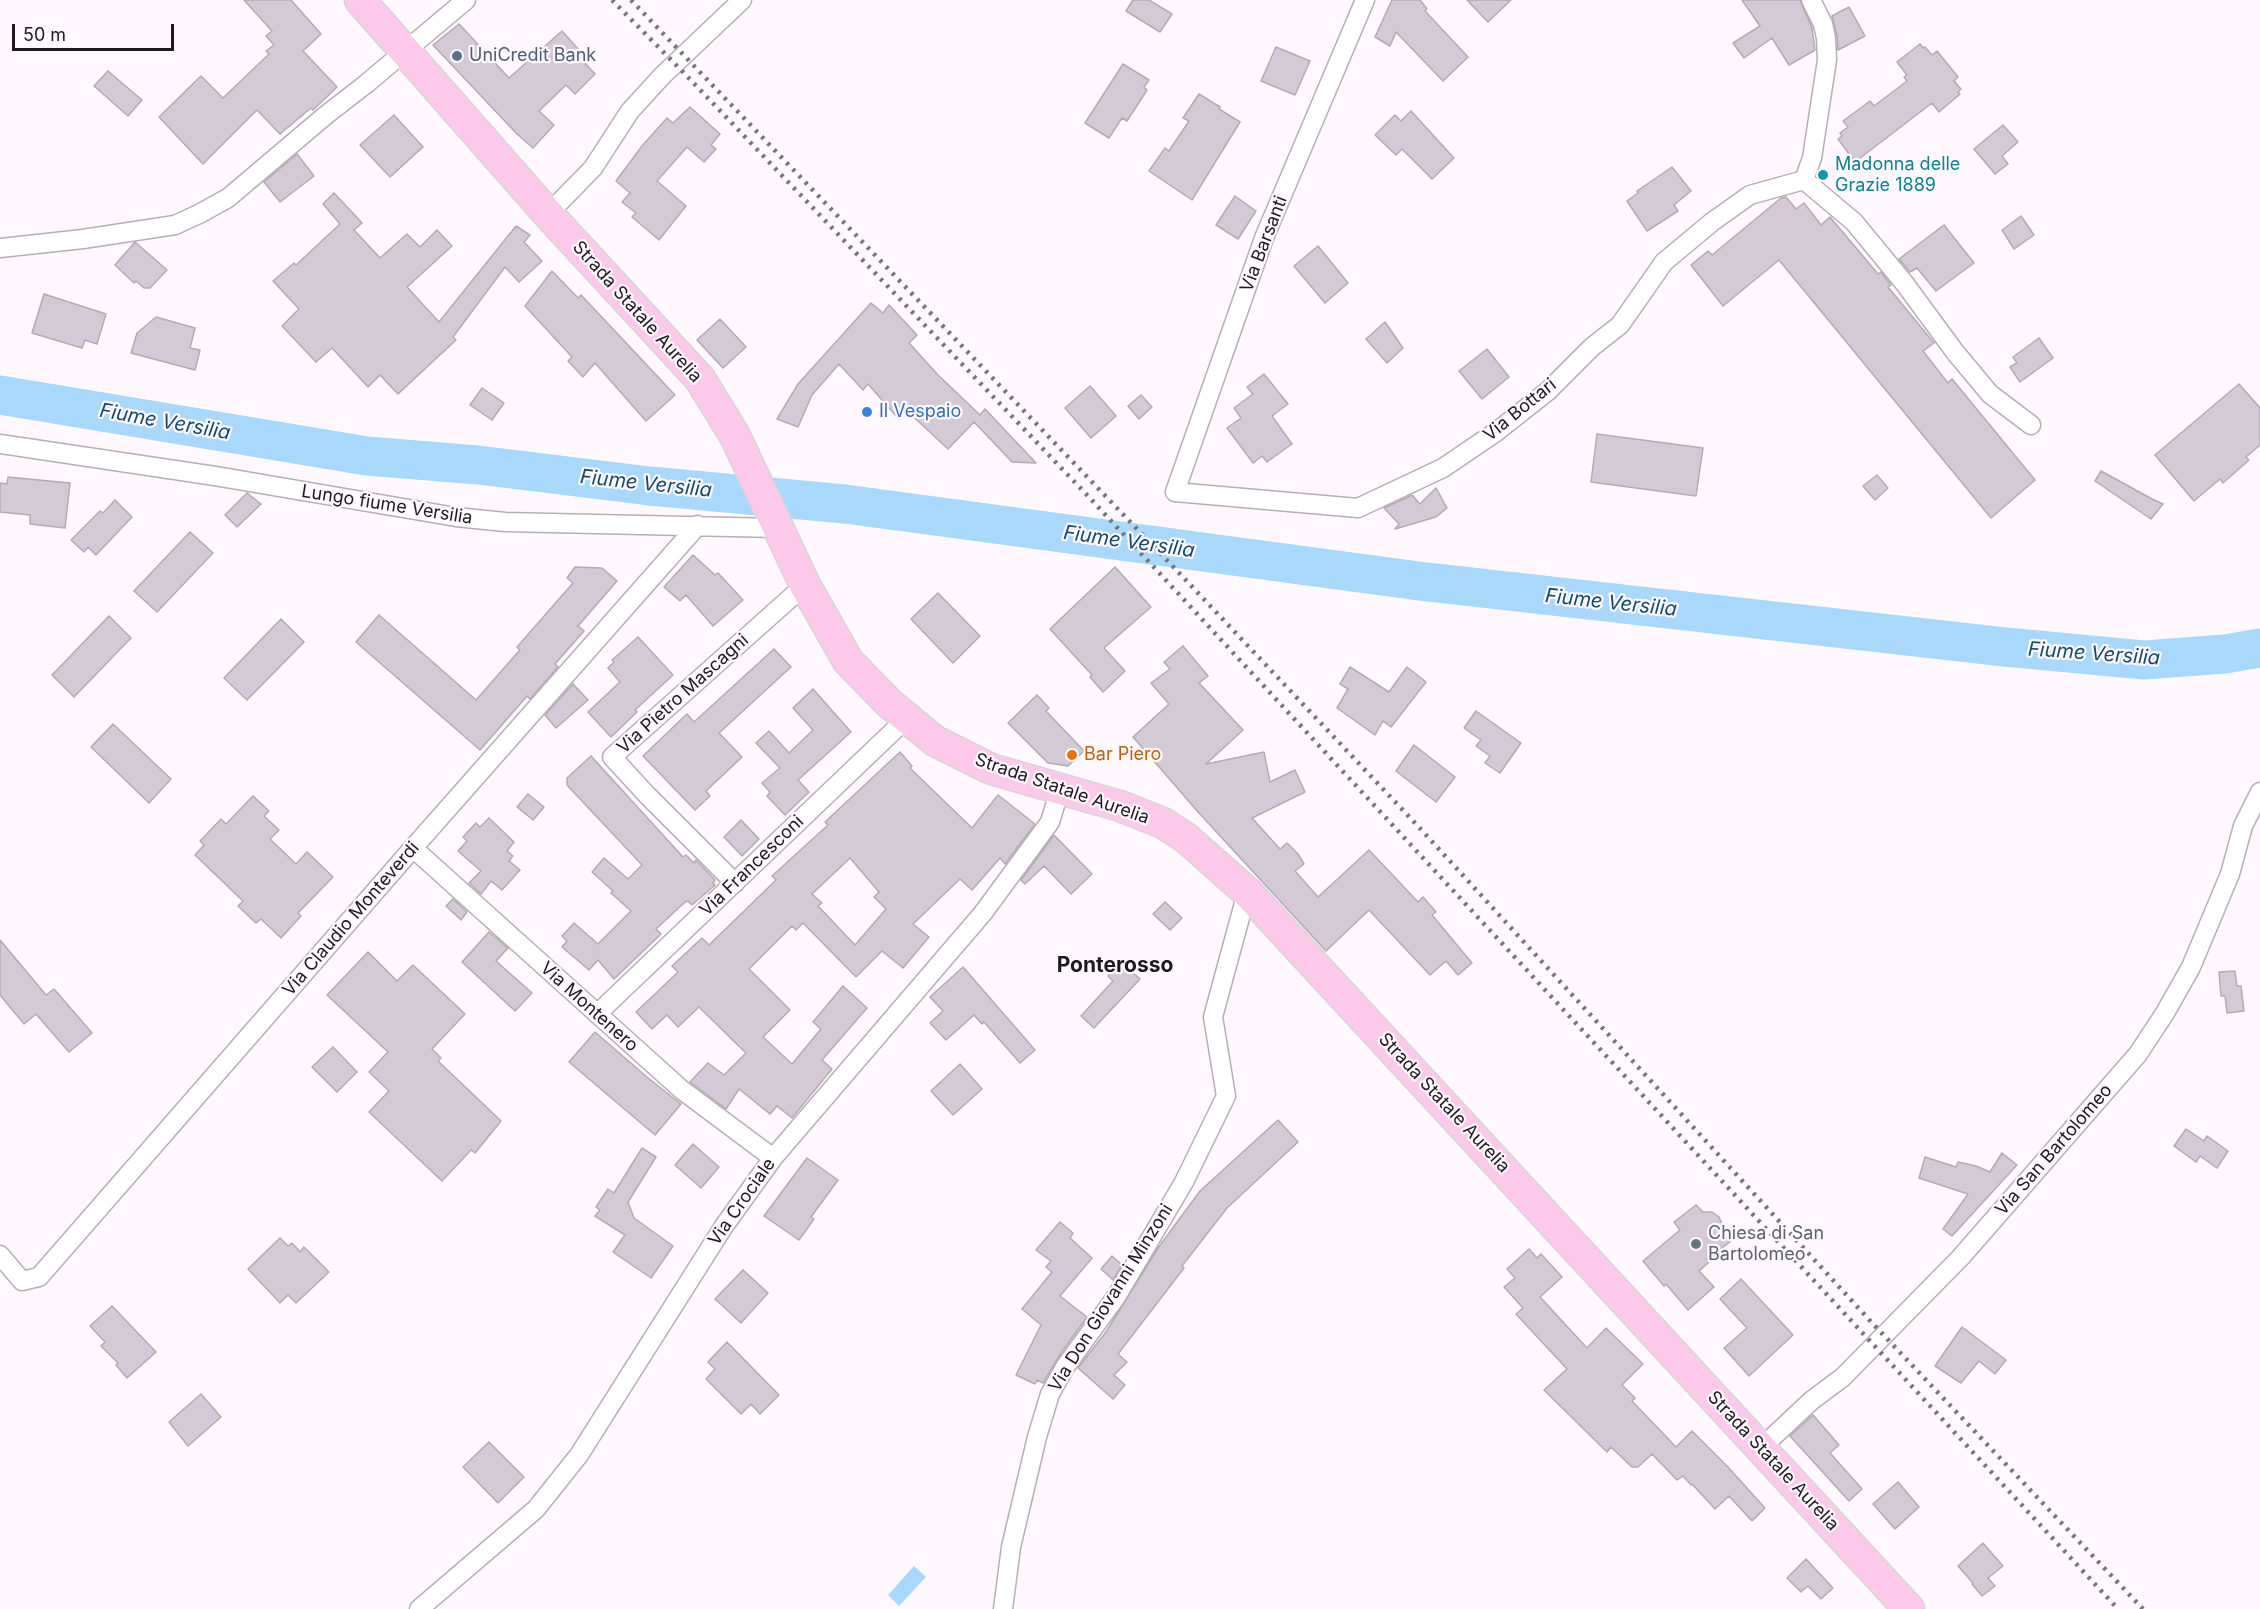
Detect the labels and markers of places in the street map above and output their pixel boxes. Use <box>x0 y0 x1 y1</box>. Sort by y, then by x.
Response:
place label: UniCredit Bank <box>469 45 596 67</box>
marker: UniCredit Bank <box>450 49 464 63</box>
place label: Madonna delle Grazie 1889 <box>1835 154 1960 196</box>
marker: Madonna delle Grazie 1889 <box>1816 168 1830 182</box>
place label: Il Vespaio <box>879 401 961 423</box>
marker: Il Vespaio <box>860 405 874 419</box>
place label: Bar Piero <box>1084 744 1161 766</box>
marker: Bar Piero <box>1065 748 1079 762</box>
place label: Chiesa di San Bartolomeo <box>1708 1223 1824 1266</box>
marker: Chiesa di San Bartolomeo <box>1689 1237 1703 1251</box>

